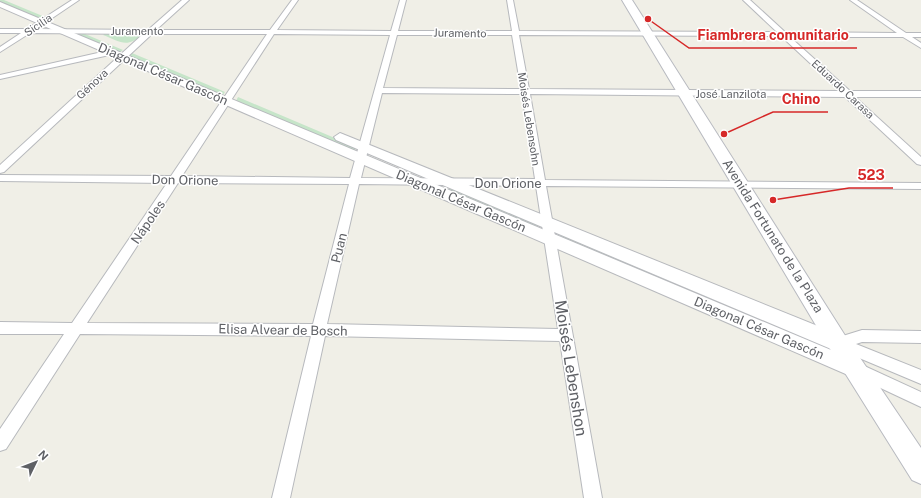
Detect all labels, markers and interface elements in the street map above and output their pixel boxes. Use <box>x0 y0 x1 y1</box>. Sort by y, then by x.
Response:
street label: Sicilia <box>22 11 54 39</box>
callout: Fiambrera comunitario <box>689 22 857 48</box>
street label: Juramento <box>110 25 164 37</box>
street label: Juramento <box>433 27 487 39</box>
text: Fiambrera comunitario <box>697 27 849 43</box>
street label: Diagonal César Gascón <box>96 40 230 108</box>
street label: Eduardo Carasa <box>809 57 877 121</box>
street label: Génova <box>74 67 110 101</box>
street label: Moisés Lebensohn <box>516 71 542 167</box>
callout: Chino <box>773 86 828 112</box>
street label: José Lanzilota <box>696 88 766 100</box>
text: Chino <box>782 91 820 107</box>
street label: Avenida Fortunato de la Plaza <box>719 156 827 316</box>
callout: 523 <box>849 162 893 188</box>
street label: Diagonal César Gascón <box>394 167 528 235</box>
text: 523 <box>857 167 885 183</box>
street label: Don Orione <box>151 172 219 188</box>
street label: Don Orione <box>475 176 542 191</box>
street label: Nápoles <box>128 197 168 247</box>
street label: Puan <box>328 231 350 265</box>
street label: Diagonal César Gascón <box>692 294 826 362</box>
street label: Moisés Lebenshon <box>551 299 591 437</box>
street label: Elisa Alvear de Bosch <box>218 321 348 339</box>
north arrow <box>16 442 56 482</box>
text: N <box>36 448 51 462</box>

